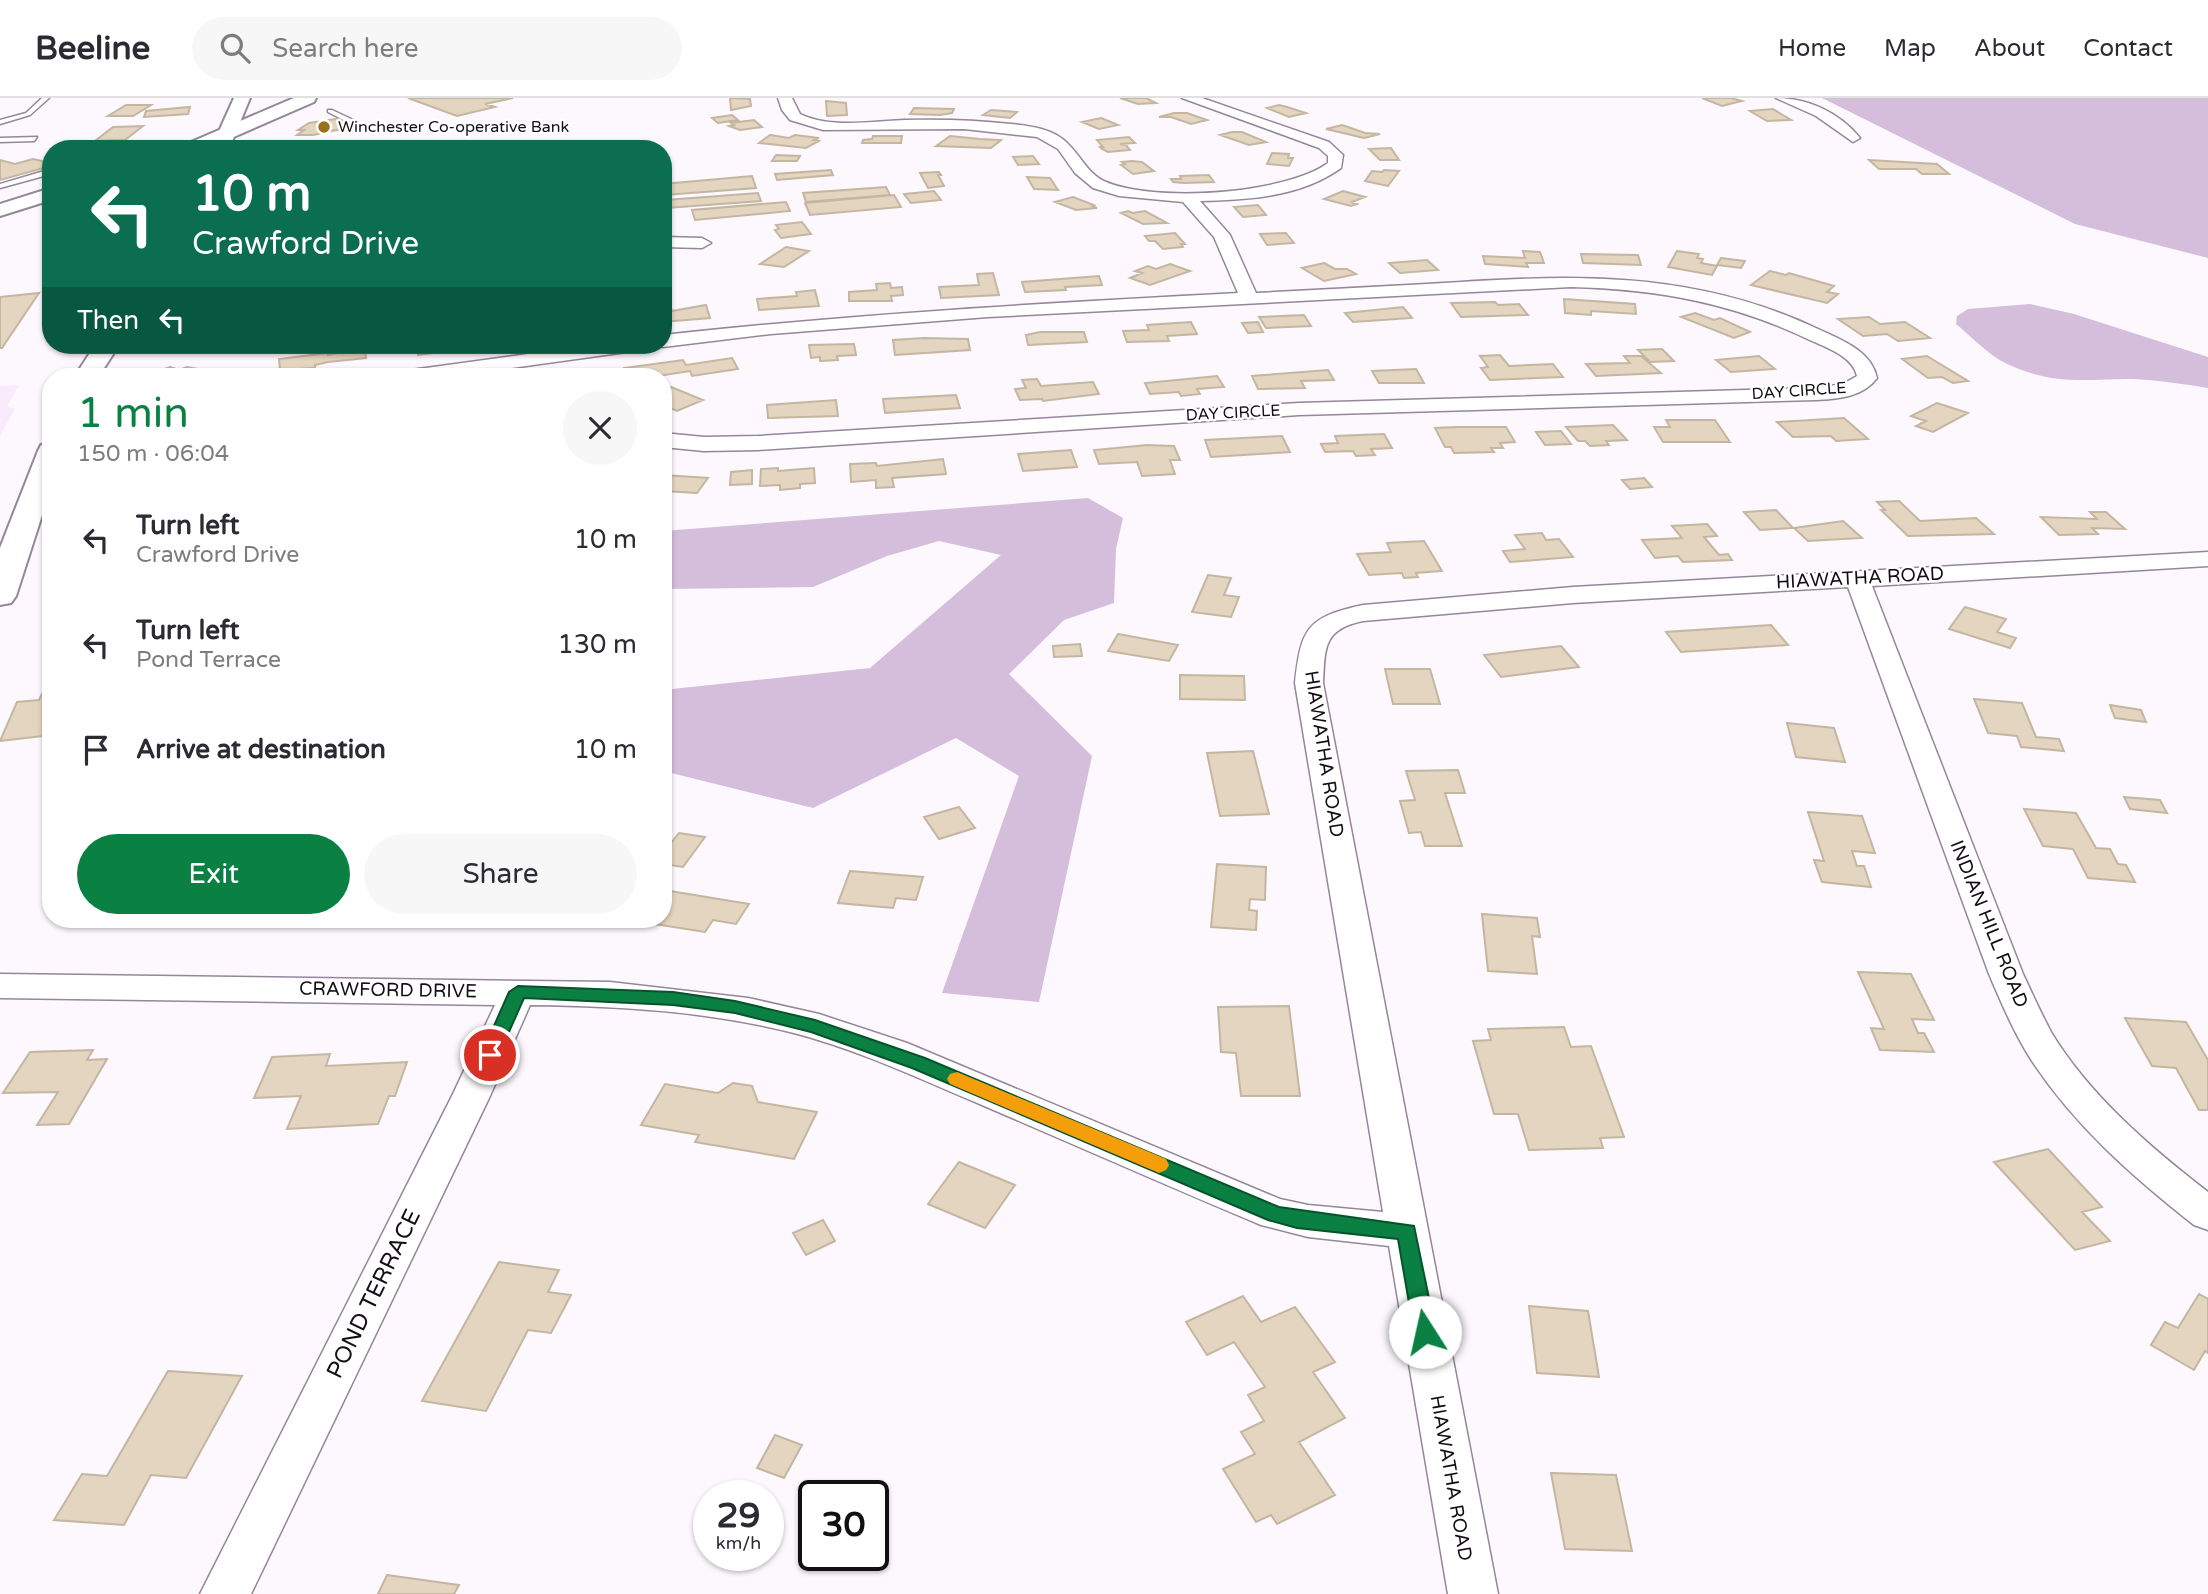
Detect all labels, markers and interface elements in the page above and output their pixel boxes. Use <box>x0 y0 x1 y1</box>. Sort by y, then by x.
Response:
search box <box>192 17 682 80</box>
text: Beeline <box>35 29 150 68</box>
icon: search <box>216 29 254 67</box>
text: Search here <box>272 33 418 64</box>
text: Home <box>1778 34 1846 63</box>
text: Map <box>1884 34 1936 63</box>
text: About <box>1974 34 2045 63</box>
text: Contact <box>2083 34 2173 63</box>
place label: Winchester Co-operative Bank <box>338 117 569 137</box>
marker: Winchester Co-operative Bank <box>316 119 332 135</box>
text: 10 m <box>192 165 311 224</box>
icon: left <box>77 168 168 259</box>
text: Crawford Drive <box>192 225 419 263</box>
icon: left <box>153 301 191 339</box>
text: Then <box>77 305 139 336</box>
street label: DAY CIRCLE <box>1751 378 1847 404</box>
text: 1 min <box>77 388 189 439</box>
button: close <box>563 391 637 465</box>
street label: DAY CIRCLE <box>1185 401 1281 425</box>
text: 150 m · 06:04 <box>77 440 229 468</box>
text: Turn left <box>136 510 239 541</box>
icon: left <box>77 521 115 559</box>
text: 10 m <box>574 524 637 555</box>
text: Crawford Drive <box>136 541 299 569</box>
street label: HIAWATHA ROAD <box>1775 563 1945 593</box>
text: Turn left <box>136 615 239 646</box>
icon: left <box>77 626 115 664</box>
text: 130 m <box>557 629 637 660</box>
text: Pond Terrace <box>136 646 281 674</box>
street label: HIAWATHA ROAD <box>1300 669 1348 839</box>
icon: arrive <box>77 731 115 769</box>
text: Arrive at destination <box>136 734 386 765</box>
text: 10 m <box>574 734 637 765</box>
button: Exit <box>77 834 350 914</box>
button: Share <box>364 834 637 914</box>
street label: INDIAN HILL ROAD <box>1945 837 2033 1011</box>
street label: CRAWFORD DRIVE <box>299 977 477 1003</box>
pin <box>460 1025 520 1085</box>
icon: arrive <box>471 1036 509 1074</box>
street label: POND TERRACE <box>321 1205 427 1383</box>
position arrow <box>1388 1295 1462 1369</box>
street label: HIAWATHA ROAD <box>1426 1393 1476 1563</box>
speed limit sign: 30 <box>798 1480 889 1571</box>
text: 29 <box>717 1495 760 1537</box>
text: km/h <box>716 1532 761 1554</box>

